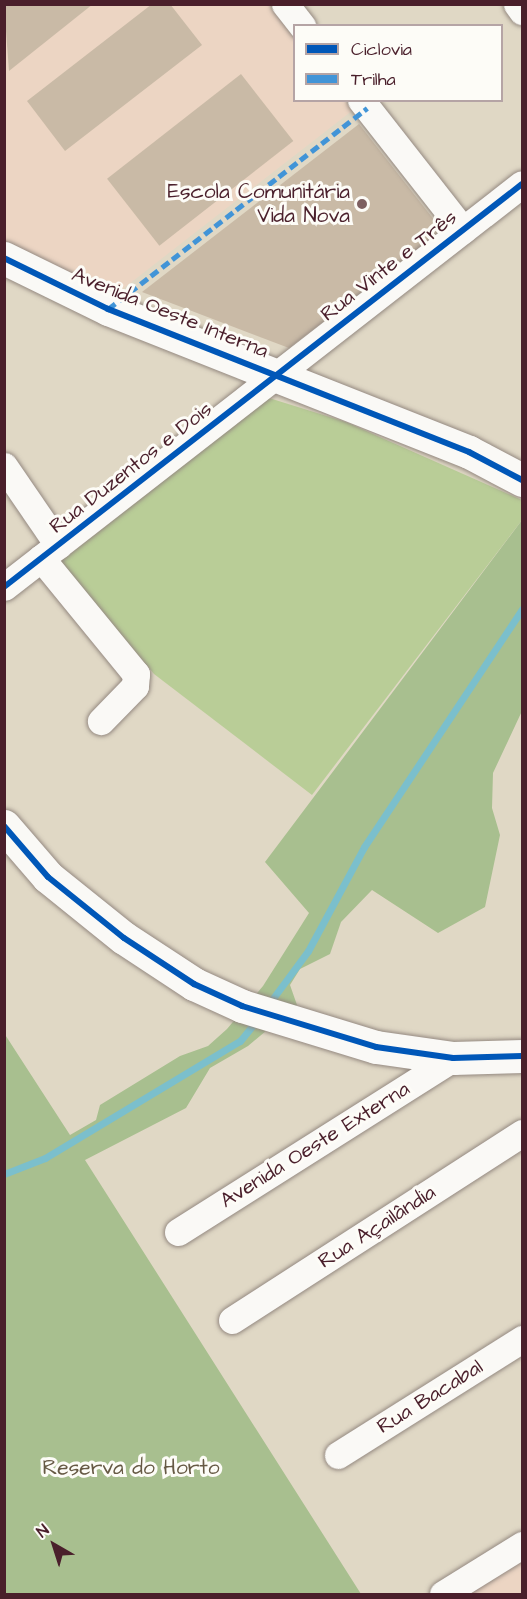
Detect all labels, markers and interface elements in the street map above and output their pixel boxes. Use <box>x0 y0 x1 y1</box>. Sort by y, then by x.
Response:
legend <box>293 24 503 102</box>
text: Ciclovia <box>351 37 412 62</box>
text: Trilha <box>351 67 396 92</box>
place label: Escola Comunitária Vida Nova <box>168 179 350 229</box>
marker: Escola Comunitária Vida Nova <box>355 197 369 211</box>
street label: Rua Vinte e Três <box>316 205 462 327</box>
street label: Avenida Oeste Interna <box>68 262 272 364</box>
street label: Rua Duzentos e Dois <box>45 397 217 539</box>
street label: Avenida Oeste Externa <box>216 1076 414 1214</box>
street label: Rua Açailândia <box>314 1180 440 1274</box>
street label: Rua Bacabal <box>372 1354 488 1440</box>
park label: Reserva do Horto <box>42 1455 220 1481</box>
north arrow <box>24 1515 84 1575</box>
text: N <box>32 1519 53 1543</box>

